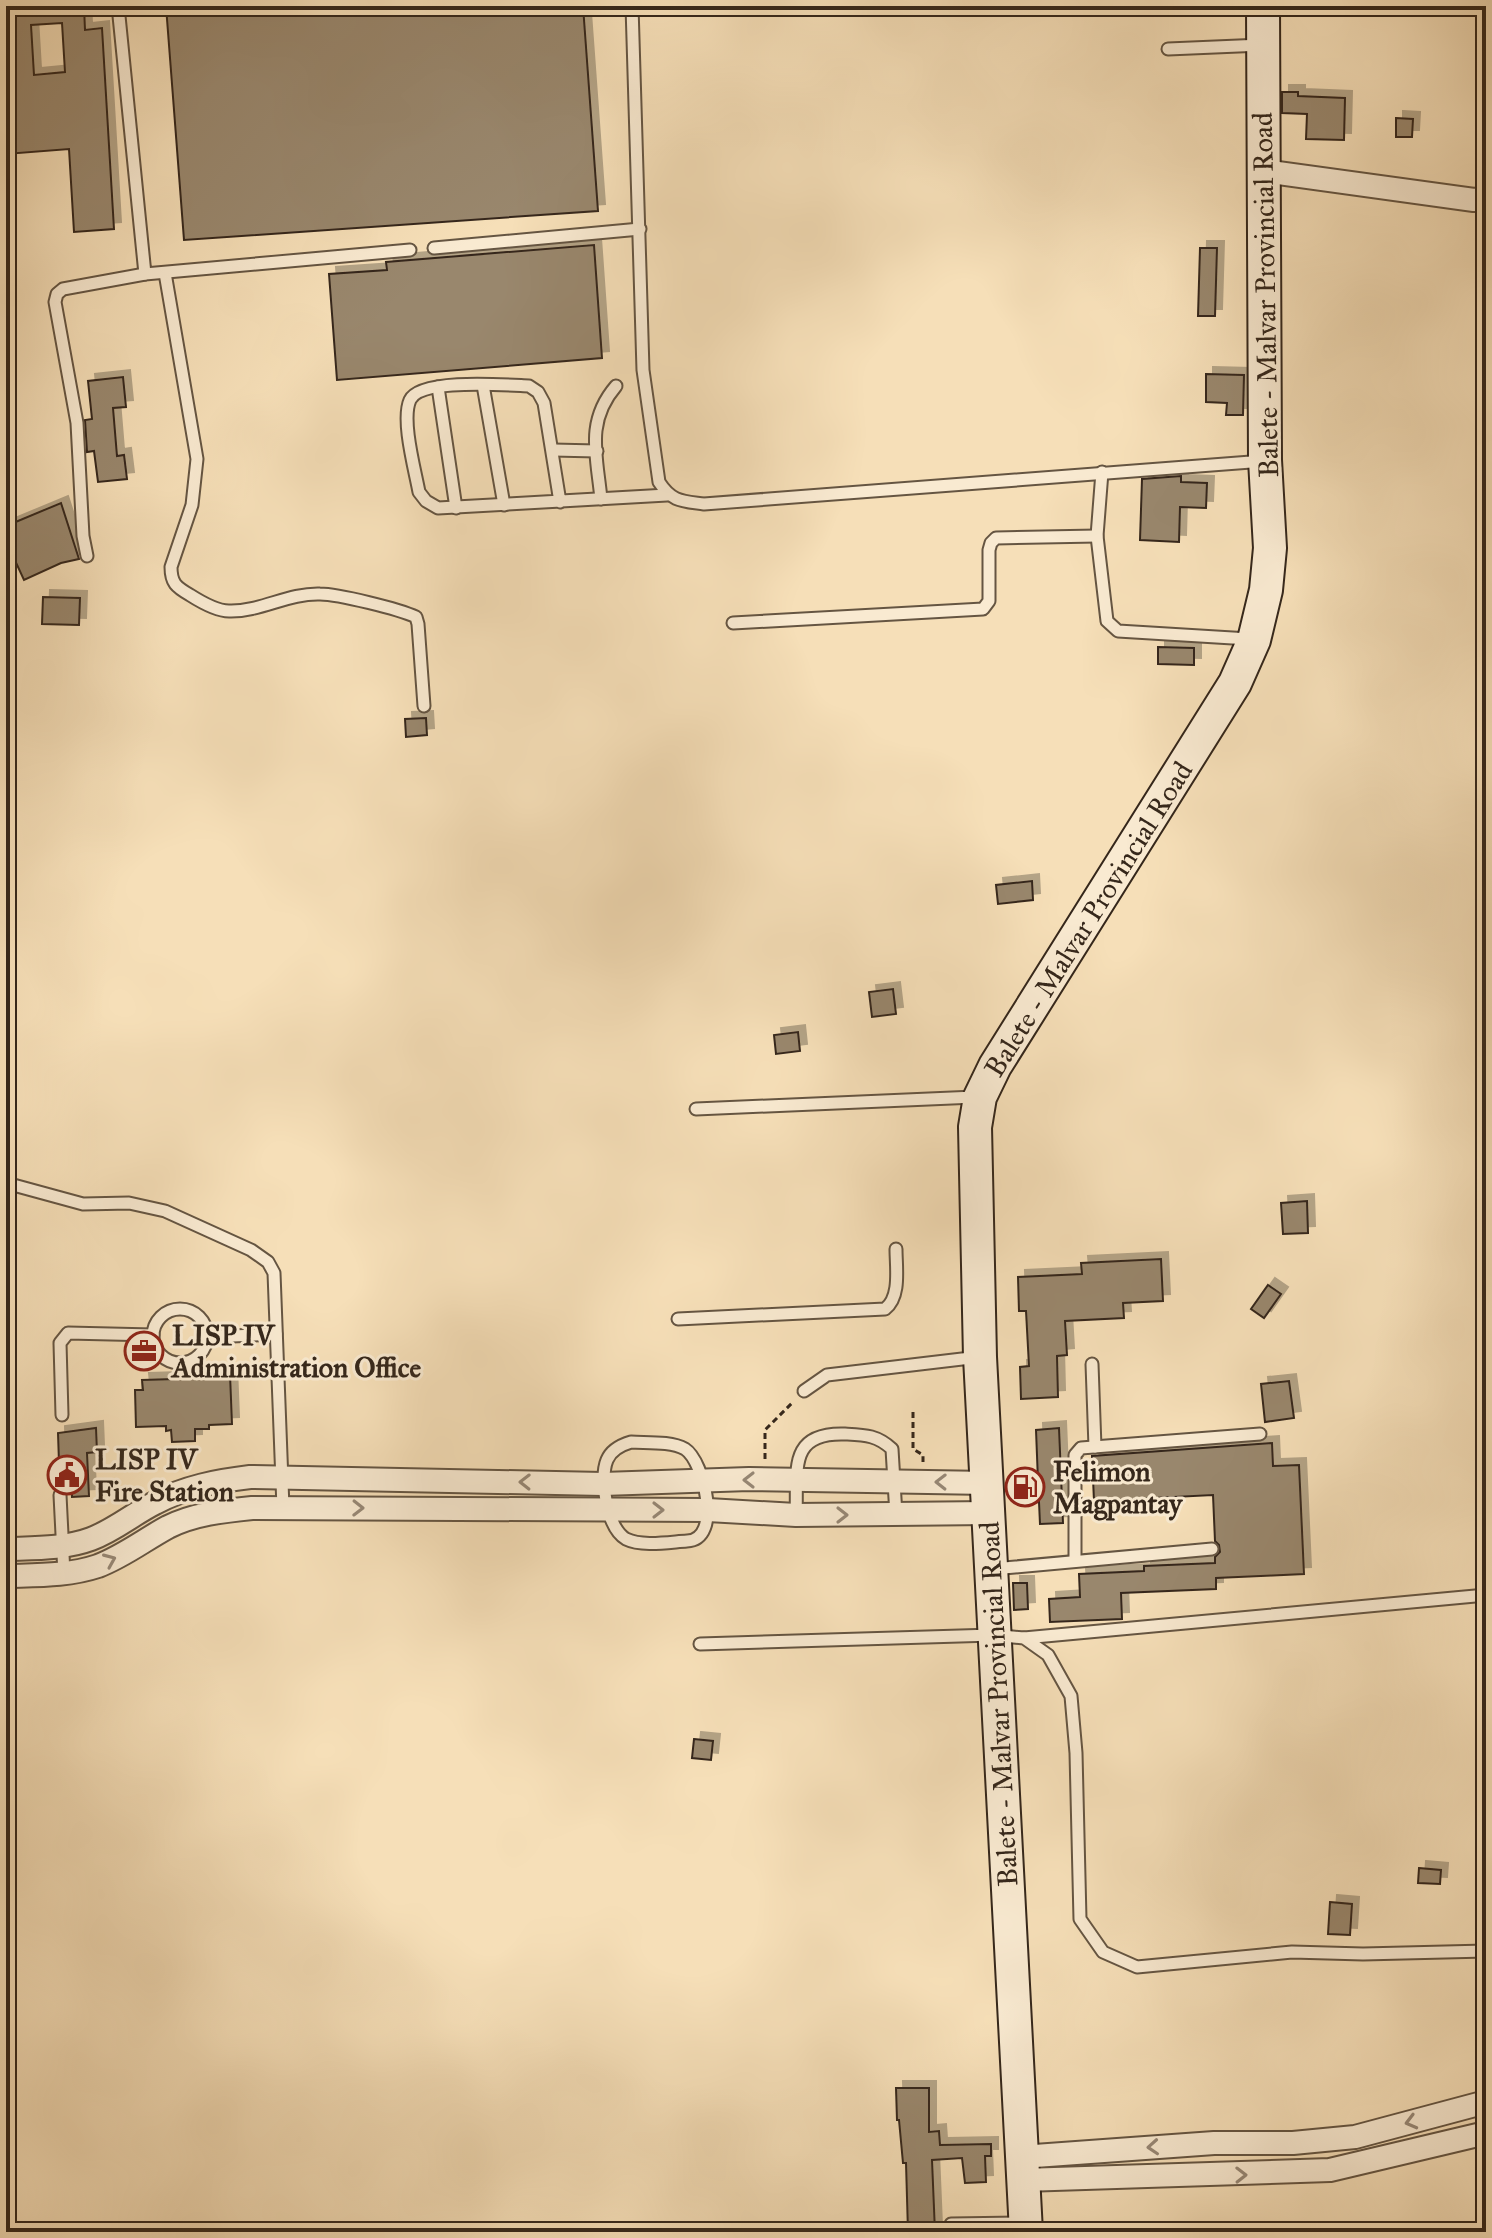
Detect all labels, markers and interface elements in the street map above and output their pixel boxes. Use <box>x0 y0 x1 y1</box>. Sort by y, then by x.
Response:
street label: Balete - Malvar Provincial Road <box>1245 112 1286 478</box>
street label: Balete - Malvar Provincial Road <box>977 755 1200 1084</box>
place label: LISP IV Administration Office <box>170 1318 422 1385</box>
office icon: LISP IV Administration Office <box>123 1330 165 1372</box>
place label: LISP IV Fire Station <box>95 1442 234 1509</box>
public building icon: LISP IV Fire Station <box>46 1454 88 1496</box>
place label: Felimon Magpantay <box>1053 1454 1183 1521</box>
fuel station icon: Felimon Magpantay <box>1004 1466 1046 1508</box>
one-way arrow <box>742 1471 755 1489</box>
one-way arrow <box>518 1473 531 1491</box>
one-way arrow <box>934 1473 947 1491</box>
one-way arrow <box>352 1499 365 1517</box>
one-way arrow <box>652 1502 665 1519</box>
one-way arrow <box>836 1506 849 1524</box>
street label: Balete - Malvar Provincial Road <box>971 1521 1026 1887</box>
one-way arrow <box>102 1554 116 1570</box>
one-way arrow <box>1404 2113 1418 2129</box>
one-way arrow <box>1146 2138 1159 2155</box>
one-way arrow <box>1235 2166 1248 2184</box>

